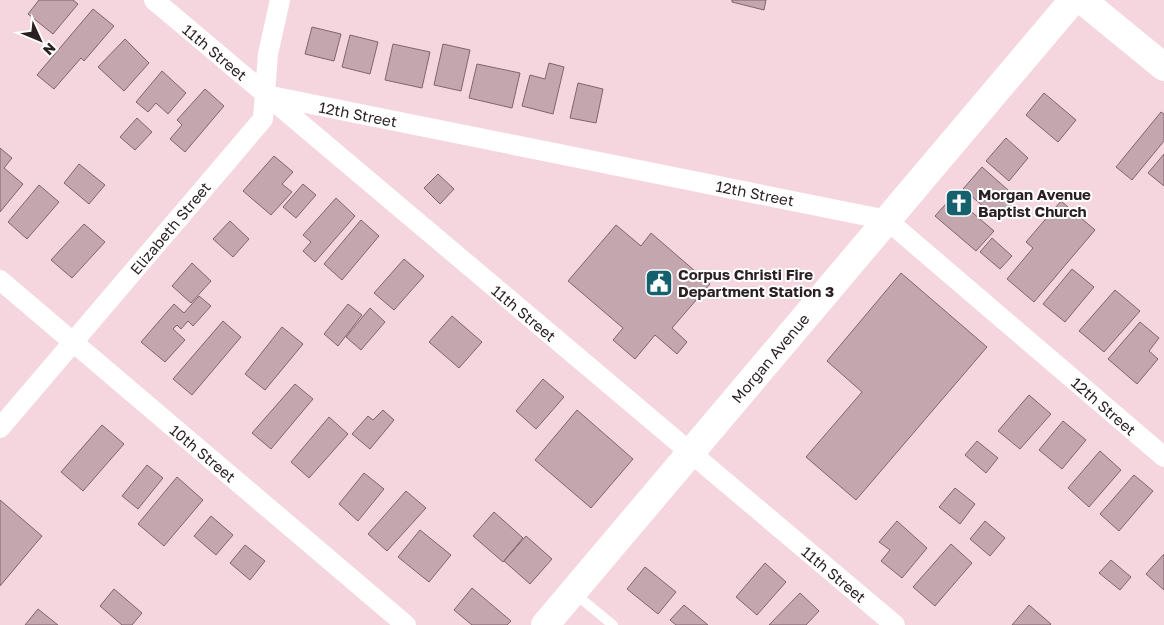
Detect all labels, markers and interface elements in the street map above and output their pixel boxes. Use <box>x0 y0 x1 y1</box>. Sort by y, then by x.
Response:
north arrow <box>15 15 65 65</box>
street label: 11th Street <box>179 20 251 84</box>
text: N <box>40 40 60 59</box>
street label: 12th Street <box>317 98 399 130</box>
street label: 12th Street <box>714 177 796 209</box>
street label: Elizabeth Street <box>126 178 214 278</box>
place label: Morgan Avenue Baptist Church <box>978 185 1091 220</box>
church icon: Morgan Avenue Baptist Church <box>944 188 974 218</box>
place label: Corpus Christi Fire Department Station 3 <box>678 265 834 300</box>
public building icon: Corpus Christi Fire Department Station 3 <box>644 268 674 298</box>
street label: 11th Street <box>488 281 560 345</box>
street label: Morgan Avenue <box>727 309 813 406</box>
street label: 12th Street <box>1068 373 1140 439</box>
street label: 10th Street <box>167 420 239 486</box>
street label: 11th Street <box>798 542 870 606</box>

